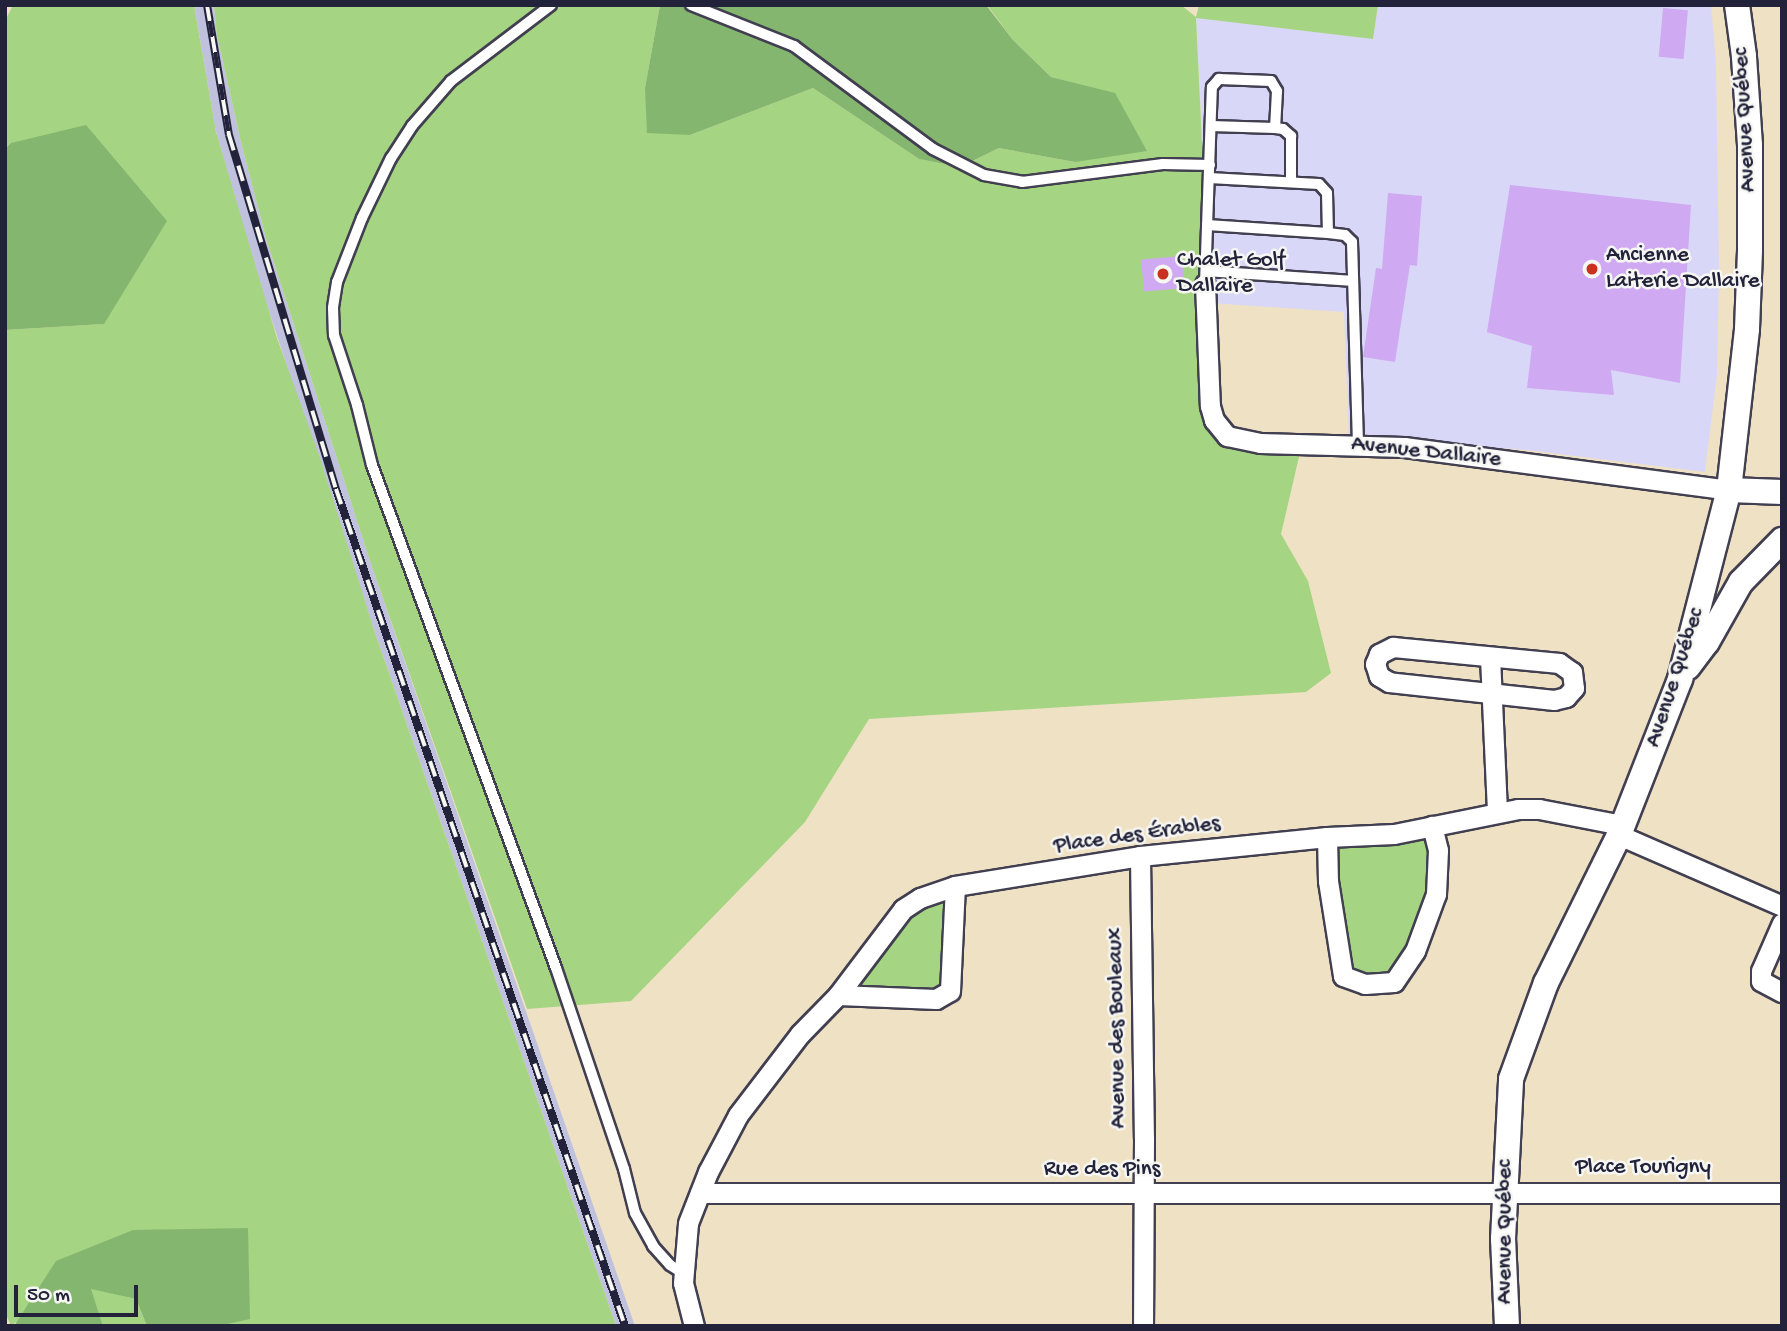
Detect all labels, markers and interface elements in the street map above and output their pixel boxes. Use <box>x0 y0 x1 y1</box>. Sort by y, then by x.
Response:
street label: Avenue Québec <box>1728 47 1764 193</box>
place label: Ancienne Laiterie Dallaire <box>1606 242 1760 296</box>
place label: Chalet Golf Dallaire <box>1177 247 1285 301</box>
marker: Ancienne Laiterie Dallaire <box>1584 261 1600 277</box>
marker: Chalet Golf Dallaire <box>1155 266 1171 282</box>
street label: Avenue Dallaire <box>1350 431 1502 475</box>
street label: Avenue Québec <box>1641 605 1711 751</box>
street label: Place des Érables <box>1052 811 1222 861</box>
street label: Avenue des Bouleaux <box>1102 927 1134 1129</box>
street label: Place Tourigny <box>1575 1154 1711 1182</box>
street label: Rue des Pins <box>1044 1156 1160 1184</box>
street label: Avenue Québec <box>1492 1160 1520 1304</box>
scale bar <box>18 1272 142 1316</box>
text: 50 m <box>27 1284 70 1309</box>

